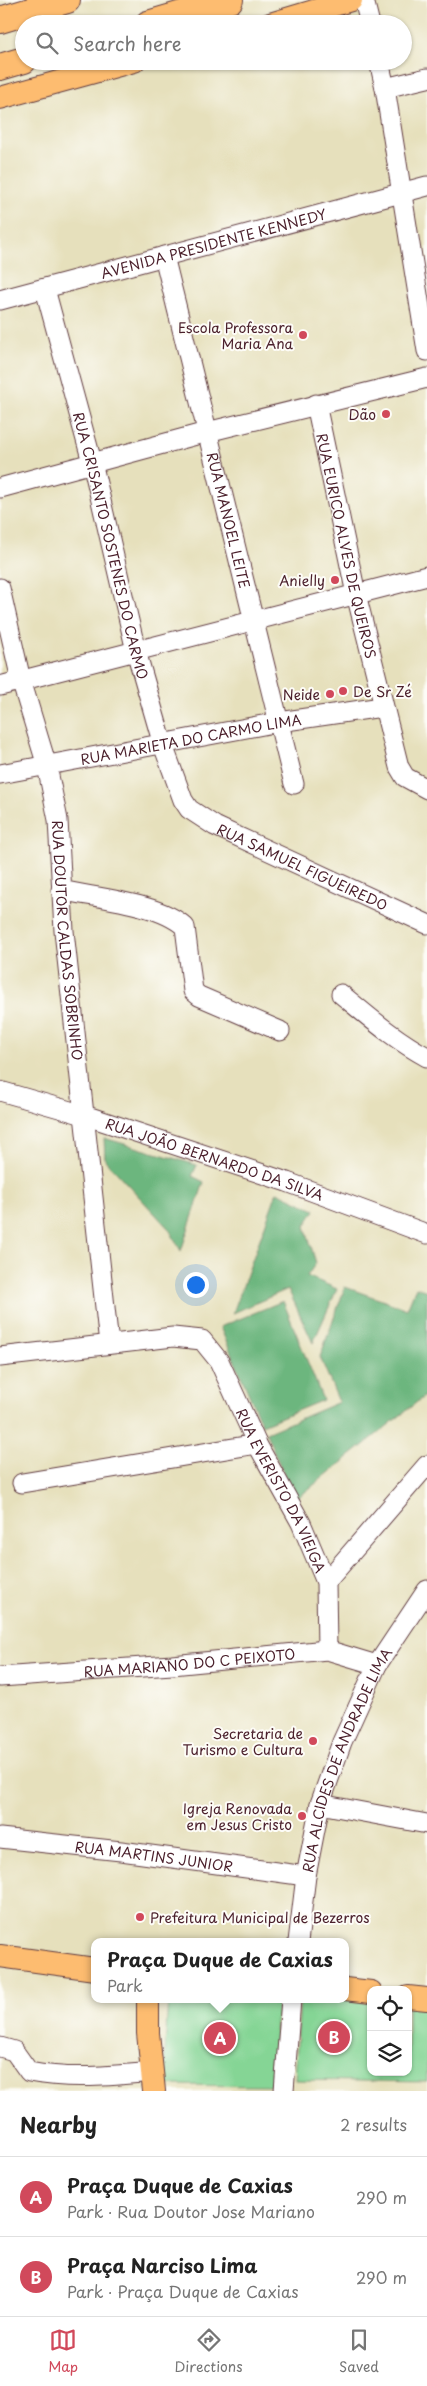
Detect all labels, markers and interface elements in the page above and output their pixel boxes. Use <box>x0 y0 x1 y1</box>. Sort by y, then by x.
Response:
search box <box>15 15 412 70</box>
icon: search <box>33 29 61 57</box>
text: Search here <box>73 29 182 57</box>
street label: AVENIDA PRESIDENTE KENNEDY <box>98 203 329 283</box>
place label: Escola Professora Maria Ana <box>178 317 294 354</box>
marker: Escola Professora Maria Ana <box>297 329 309 341</box>
place label: Dão <box>349 404 376 425</box>
marker: Dão <box>380 408 392 420</box>
street label: RUA CRISANTO SOSTENES DO CARMO <box>68 410 154 682</box>
street label: RUA EURICO ALVES DE QUEIROS <box>312 431 382 660</box>
street label: RUA MANOEL LEITE <box>202 450 256 590</box>
place label: Anielly <box>279 570 325 591</box>
marker: Anielly <box>329 574 341 586</box>
place label: De Sr Zé <box>353 681 412 702</box>
place label: Neide <box>283 684 320 705</box>
marker: De Sr Zé <box>337 685 349 697</box>
marker: Neide <box>324 688 336 700</box>
street label: RUA MARIETA DO CARMO LIMA <box>78 708 303 769</box>
street label: RUA SAMUEL FIGUEIREDO <box>214 818 391 915</box>
street label: RUA DOUTOR CALDAS SOBRINHO <box>48 820 89 1061</box>
street label: RUA JOÃO BERNARDO DA SILVA <box>103 1112 327 1205</box>
your location <box>183 1272 209 1298</box>
street label: RUA EVERISTO DA VIEIGA <box>231 1405 331 1576</box>
street label: RUA MARIANO DO C PEIXOTO <box>83 1643 296 1682</box>
street label: RUA ALCIDES DE ANDRADE LIMA <box>296 1643 396 1874</box>
place label: Secretaria de Turismo e Cultura <box>182 1723 303 1760</box>
marker: Secretaria de Turismo e Cultura <box>307 1735 319 1747</box>
place label: Igreja Renovada em Jesus Cristo <box>183 1798 292 1835</box>
marker: Igreja Renovada em Jesus Cristo <box>296 1810 308 1822</box>
street label: RUA MARTINS JUNIOR <box>74 1836 234 1877</box>
place label: Prefeitura Municipal de Bezerros <box>150 1907 370 1928</box>
marker: Prefeitura Municipal de Bezerros <box>134 1911 146 1923</box>
popup <box>91 1938 349 2003</box>
text: Praça Duque de Caxias <box>107 1945 333 1973</box>
text: Park <box>107 1973 143 1997</box>
map controls <box>367 1986 412 2076</box>
button: locate <box>367 1986 412 2031</box>
pin: B <box>318 2018 350 2056</box>
pin: A <box>204 2019 236 2057</box>
button: layers <box>367 2031 412 2076</box>
text: Nearby <box>20 2108 97 2140</box>
text: 2 results <box>340 2112 407 2136</box>
text: Praça Duque de Caxias <box>67 2171 293 2199</box>
text: A <box>30 2185 42 2209</box>
text: 290 m <box>356 2185 407 2209</box>
text: Park · Rua Doutor Jose Mariano <box>67 2199 315 2223</box>
text: Praça Narciso Lima <box>67 2251 257 2279</box>
text: B <box>31 2265 41 2289</box>
text: 290 m <box>356 2265 407 2289</box>
text: Park · Praça Duque de Caxias <box>67 2279 298 2303</box>
tab: Map <box>48 2326 78 2377</box>
tab: Directions <box>175 2326 243 2377</box>
tab: Saved <box>339 2326 379 2377</box>

